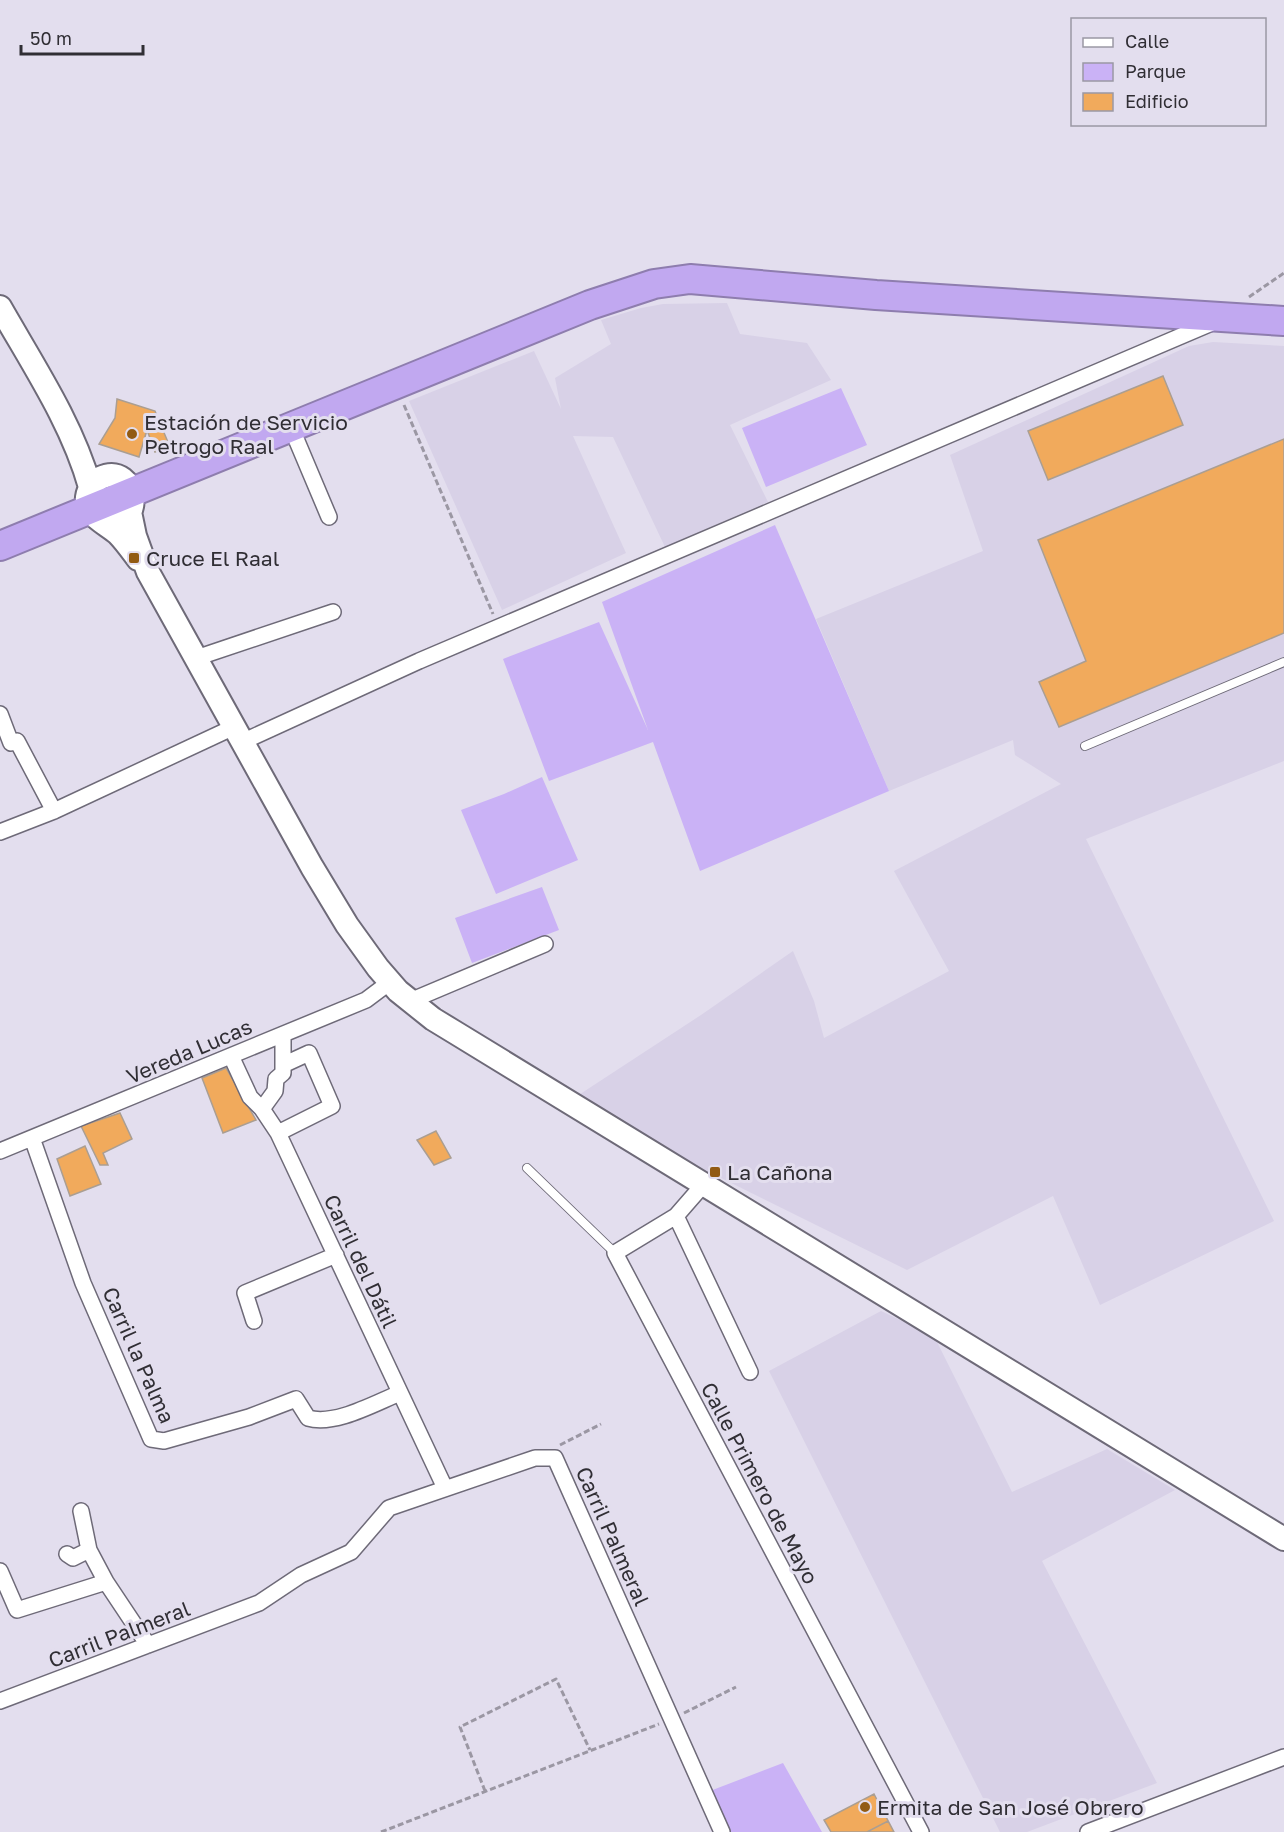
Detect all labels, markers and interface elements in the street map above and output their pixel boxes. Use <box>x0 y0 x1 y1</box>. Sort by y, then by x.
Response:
scale bar <box>21 18 142 56</box>
legend <box>1071 18 1266 126</box>
text: 50 m <box>30 27 72 49</box>
text: Calle <box>1125 30 1169 52</box>
text: Parque <box>1125 60 1186 82</box>
text: Edificio <box>1125 90 1189 112</box>
place label: Estación de Servicio Petrogo Raal <box>144 409 348 459</box>
marker: Estación de Servicio Petrogo Raal <box>125 427 139 441</box>
place label: Cruce El Raal <box>146 545 279 571</box>
marker: Cruce El Raal <box>127 551 141 565</box>
street label: Vereda Lucas <box>122 1013 256 1089</box>
place label: La Cañona <box>727 1159 833 1185</box>
marker: La Cañona <box>708 1165 722 1179</box>
street label: Carril del Dátil <box>319 1190 403 1332</box>
street label: Carril la Palma <box>97 1283 181 1427</box>
street label: Calle Primero de Mayo <box>696 1378 824 1588</box>
street label: Carril Palmeral <box>571 1462 655 1610</box>
street label: Carril Palmeral <box>45 1595 193 1673</box>
place label: Ermita de San José Obrero <box>877 1794 1144 1820</box>
marker: Ermita de San José Obrero <box>858 1800 872 1814</box>

